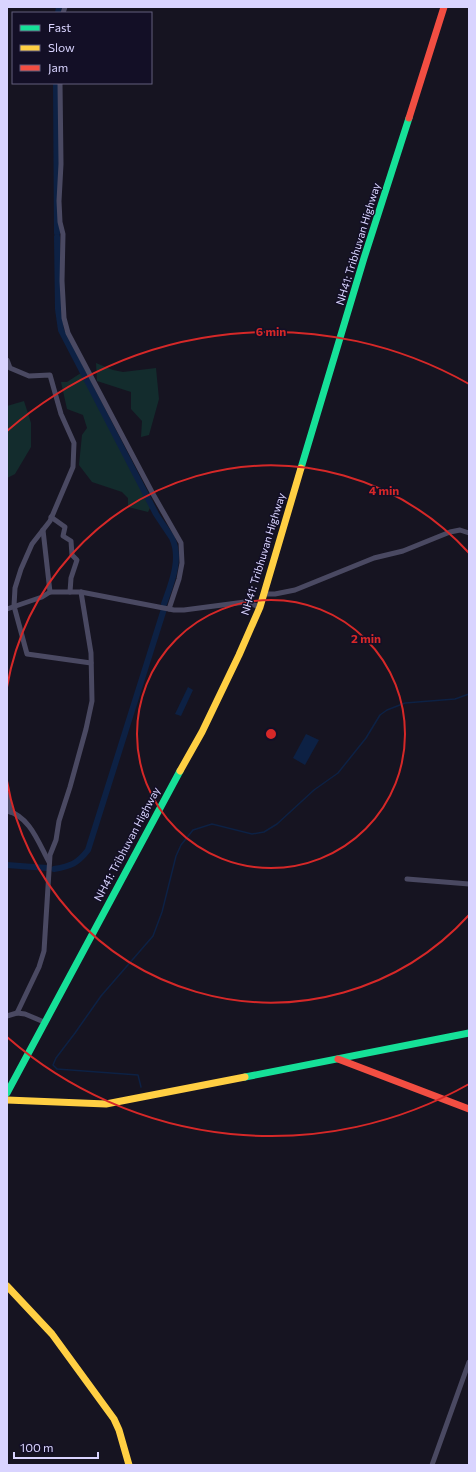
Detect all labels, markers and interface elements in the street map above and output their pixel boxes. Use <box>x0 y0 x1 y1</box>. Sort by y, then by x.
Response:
legend <box>12 12 152 84</box>
text: Fast <box>48 20 71 34</box>
text: Slow <box>48 40 75 54</box>
text: Jam <box>48 60 68 75</box>
street label: NH41: Tribhuvan Highway <box>333 181 382 307</box>
text: 6 min <box>256 324 286 338</box>
text: 4 min <box>369 483 399 497</box>
street label: NH41: Tribhuvan Highway <box>238 491 287 617</box>
text: 2 min <box>351 631 381 645</box>
centre of rings <box>264 727 278 741</box>
street label: NH41: Tribhuvan Highway <box>91 784 162 903</box>
scale bar <box>14 1434 98 1460</box>
text: 100 m <box>20 1440 54 1454</box>

